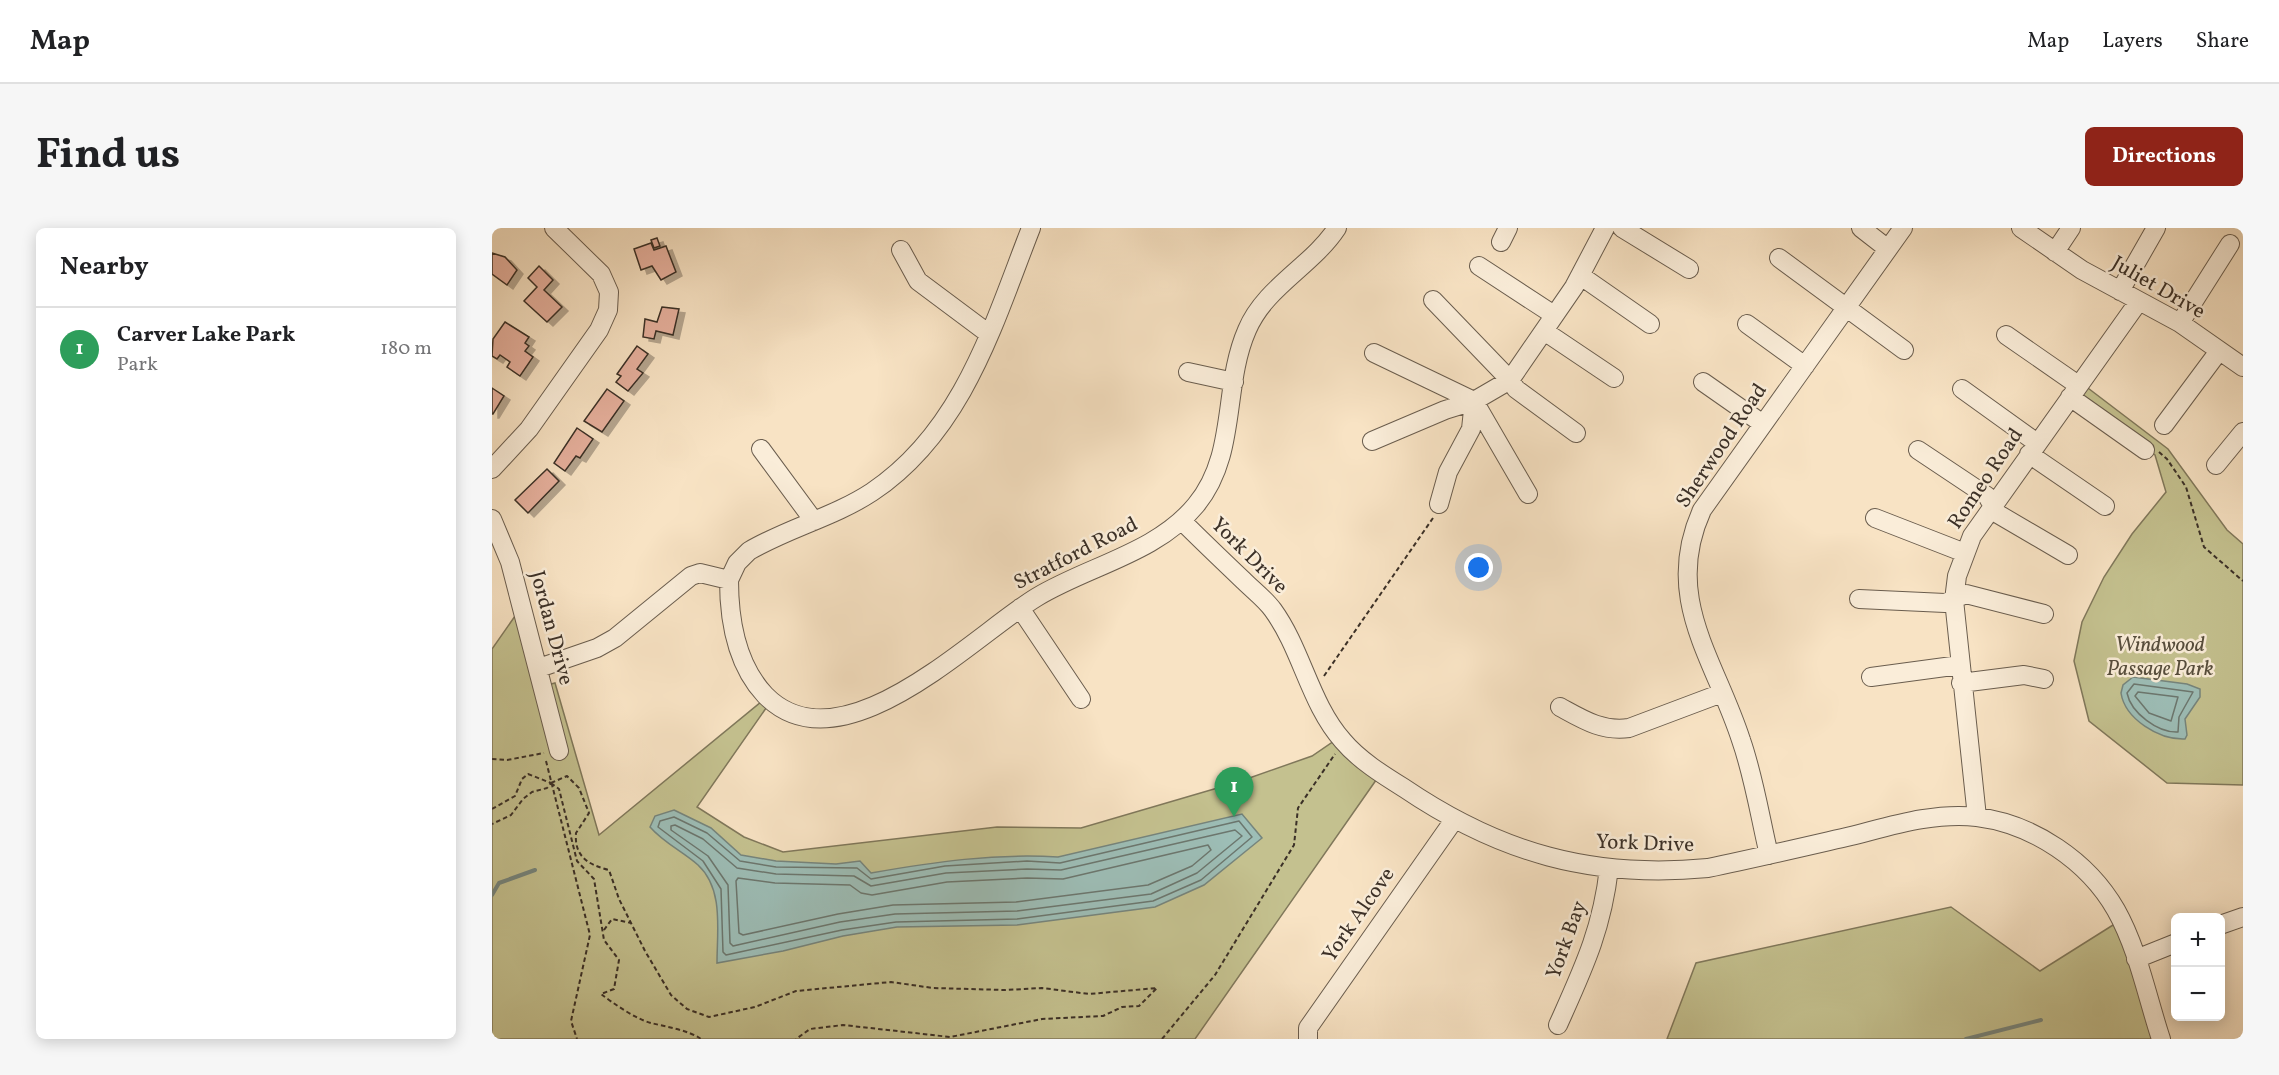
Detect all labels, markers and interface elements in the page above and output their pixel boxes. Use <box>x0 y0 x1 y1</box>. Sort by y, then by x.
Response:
text: Map <box>30 22 90 61</box>
text: Map <box>2027 27 2069 56</box>
text: Layers <box>2102 27 2163 56</box>
text: Share <box>2196 27 2249 56</box>
text: Find us <box>36 127 180 186</box>
button: Directions <box>2085 127 2243 186</box>
text: Nearby <box>60 249 149 285</box>
street label: Juliet Drive <box>2106 249 2210 327</box>
text: Carver Lake Park <box>117 320 295 351</box>
text: 1 <box>75 335 84 363</box>
text: 180 m <box>380 335 432 363</box>
text: Park <box>117 351 158 379</box>
street label: Sherwood Road <box>1670 378 1774 514</box>
street label: Romeo Road <box>1941 423 2031 535</box>
street label: Stratford Road <box>1009 510 1143 598</box>
street label: York Drive <box>1204 511 1294 601</box>
your location <box>1464 553 1493 582</box>
street label: Jordan Drive <box>522 568 580 688</box>
park label: Windwood Passage Park <box>2106 631 2214 684</box>
pin: 1 <box>1214 768 1254 817</box>
street label: York Drive <box>1595 828 1695 860</box>
street label: York Alcove <box>1316 862 1402 968</box>
street label: York Bay <box>1539 896 1595 983</box>
map controls <box>2171 913 2225 1021</box>
button: + <box>2171 913 2225 967</box>
button: − <box>2171 967 2225 1021</box>

